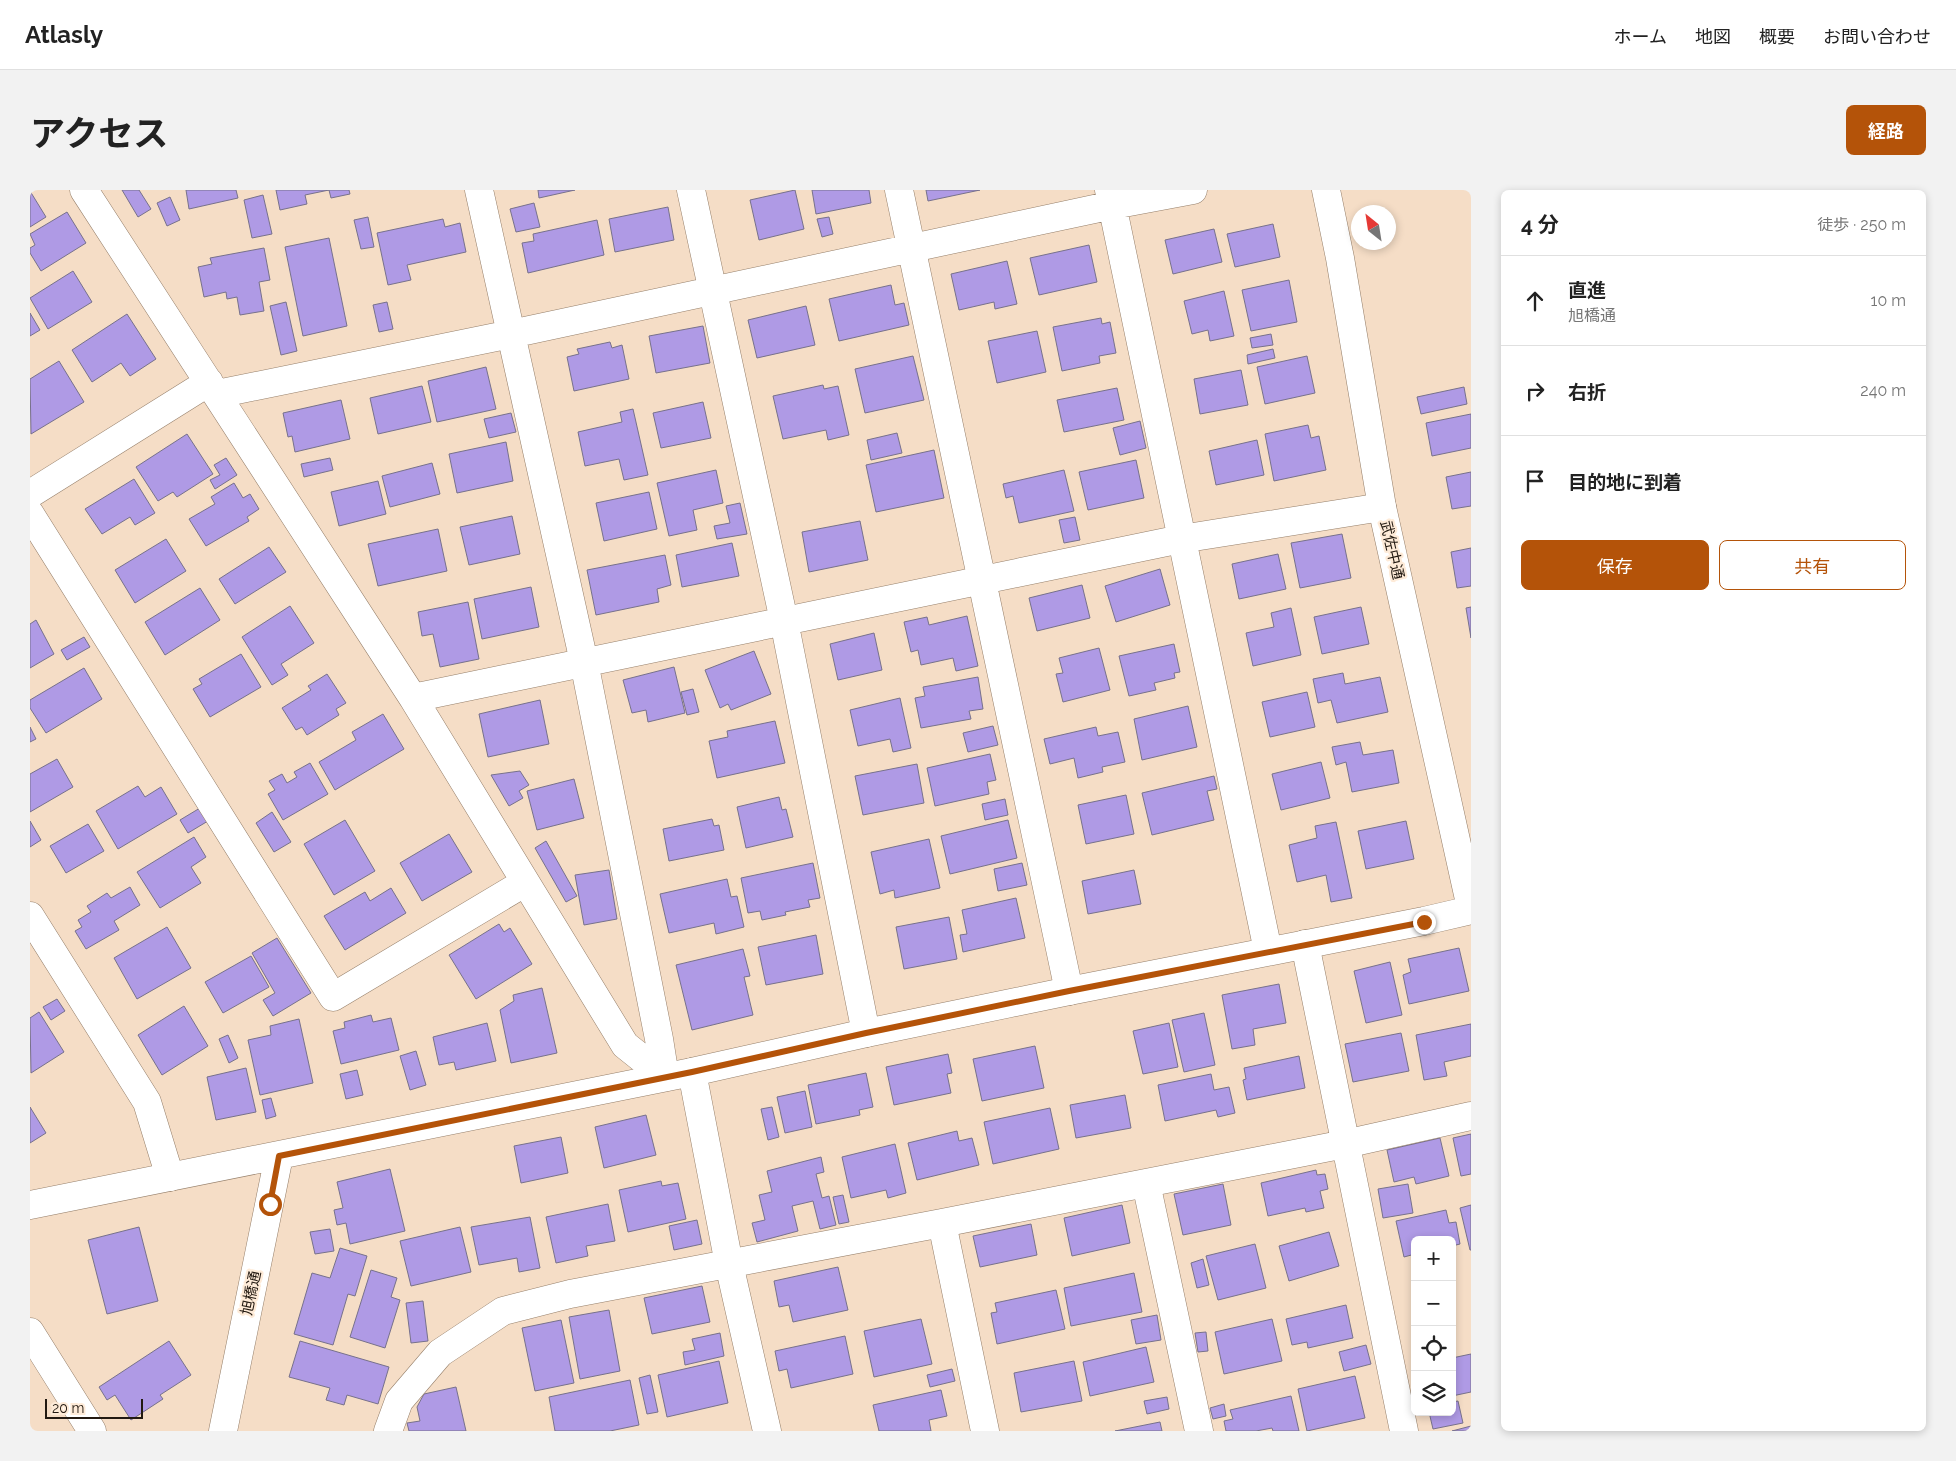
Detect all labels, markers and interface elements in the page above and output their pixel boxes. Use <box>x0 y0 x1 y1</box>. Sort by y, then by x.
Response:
text: Atlasly <box>25 20 103 49</box>
text: ホーム <box>1614 26 1667 47</box>
text: 地図 <box>1695 26 1731 47</box>
text: 概要 <box>1759 26 1795 47</box>
text: お問い合わせ <box>1823 26 1931 47</box>
button: 経路 <box>1846 105 1926 155</box>
text: アクセス <box>30 113 168 154</box>
north arrow <box>1351 205 1396 250</box>
text: 4 分 <box>1521 212 1559 237</box>
text: 徒歩 · 250 m <box>1817 215 1906 234</box>
text: 直進 <box>1568 279 1606 301</box>
icon: ahead <box>1521 287 1549 315</box>
text: 10 m <box>1871 291 1906 310</box>
text: 旭橋通 <box>1568 306 1616 325</box>
icon: right <box>1521 377 1549 405</box>
text: 右折 <box>1568 381 1606 403</box>
text: 240 m <box>1860 381 1906 400</box>
icon: arrive <box>1521 467 1549 495</box>
text: 目的地に到着 <box>1568 471 1682 493</box>
street label: 武佐中通 <box>1376 519 1408 581</box>
button: 保存 <box>1521 540 1709 590</box>
button: 共有 <box>1719 540 1906 590</box>
route end <box>1413 911 1436 934</box>
route start <box>259 1193 282 1216</box>
map controls <box>1411 1236 1456 1416</box>
button: + <box>1411 1236 1456 1281</box>
street label: 旭橋通 <box>238 1269 264 1317</box>
button: − <box>1411 1281 1456 1326</box>
button: locate <box>1411 1326 1456 1371</box>
button: layers <box>1411 1371 1456 1416</box>
scale bar <box>45 1396 142 1419</box>
text: 20 m <box>52 1400 84 1416</box>

